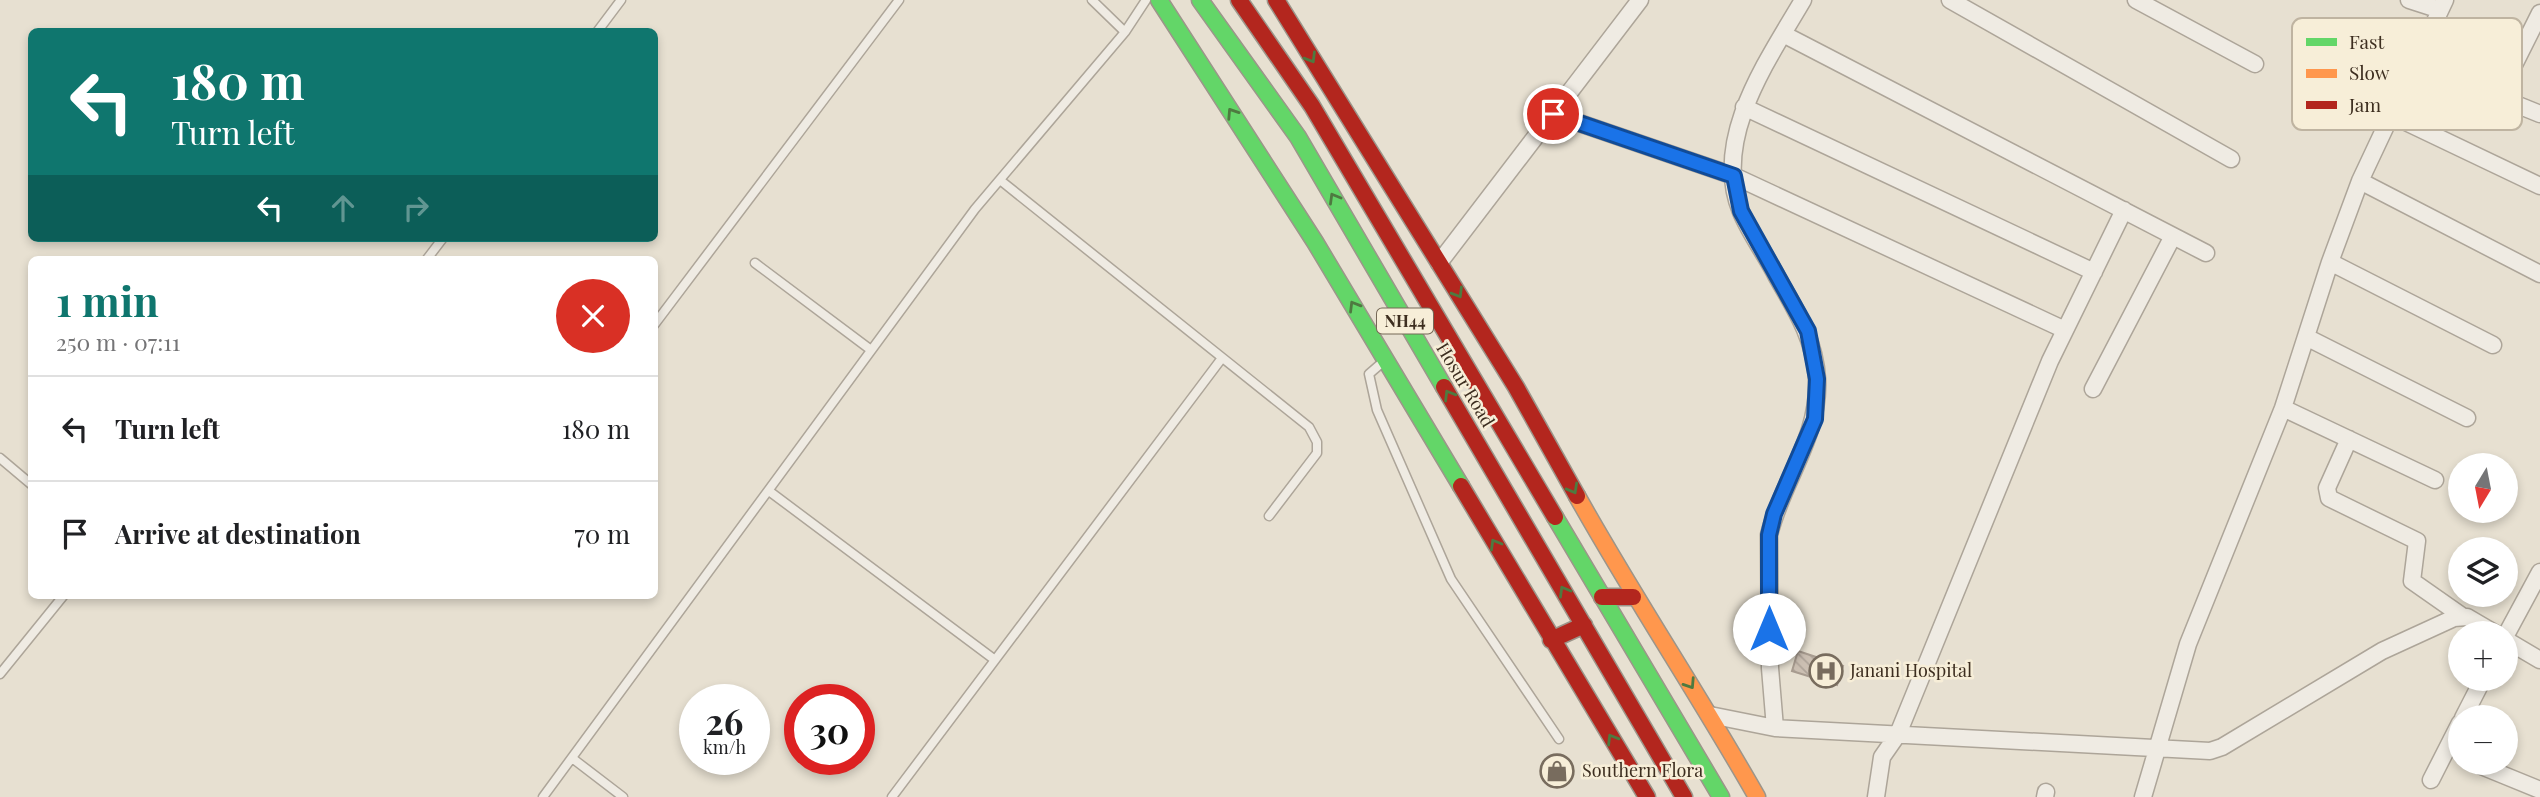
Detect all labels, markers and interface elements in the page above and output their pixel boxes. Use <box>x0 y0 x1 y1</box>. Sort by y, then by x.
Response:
legend <box>2292 18 2522 130</box>
text: Fast <box>2349 28 2385 54</box>
text: 180 m <box>171 47 305 112</box>
one-way arrow <box>1303 51 1316 64</box>
icon: left <box>56 56 147 147</box>
text: Slow <box>2349 59 2390 85</box>
pin <box>1523 84 1583 144</box>
text: Jam <box>2348 91 2381 117</box>
icon: arrive <box>1534 95 1572 133</box>
one-way arrow <box>1228 108 1241 121</box>
text: Turn left <box>171 110 295 153</box>
icon: left <box>251 189 289 227</box>
icon: ahead <box>324 189 362 227</box>
icon: right <box>397 189 435 227</box>
one-way arrow <box>1329 193 1342 206</box>
text: 1 min <box>56 272 159 328</box>
button: close <box>556 279 630 353</box>
one-way arrow <box>1450 285 1463 298</box>
one-way arrow <box>1349 300 1362 313</box>
road number: NH44 <box>1377 308 1433 334</box>
text: 250 m · 07:11 <box>56 326 180 357</box>
street label: Hosur Road <box>1431 338 1501 432</box>
one-way arrow <box>1444 389 1457 402</box>
icon: left <box>56 410 94 448</box>
text: Turn left <box>115 411 220 446</box>
text: 180 m <box>562 411 630 446</box>
north arrow <box>2448 453 2518 523</box>
map controls <box>2448 453 2518 775</box>
one-way arrow <box>1565 482 1578 495</box>
icon: arrive <box>56 515 94 553</box>
text: Arrive at destination <box>115 516 361 551</box>
text: 70 m <box>574 516 630 551</box>
button: layers <box>2448 537 2518 607</box>
one-way arrow <box>1490 538 1503 551</box>
one-way arrow <box>1559 585 1572 598</box>
position arrow <box>1732 592 1806 666</box>
button: + <box>2448 621 2518 691</box>
hospital icon: Janani Hospital <box>1807 652 1845 690</box>
place label: Janani Hospital <box>1849 658 1972 682</box>
one-way arrow <box>1681 677 1694 690</box>
speed limit sign: 30 <box>784 684 875 775</box>
text: 26 <box>706 697 743 744</box>
button: − <box>2448 705 2518 775</box>
one-way arrow <box>1607 733 1620 746</box>
text: km/h <box>703 735 746 759</box>
shop icon: Southern Flora <box>1538 752 1576 790</box>
place label: Southern Flora <box>1582 758 1703 782</box>

